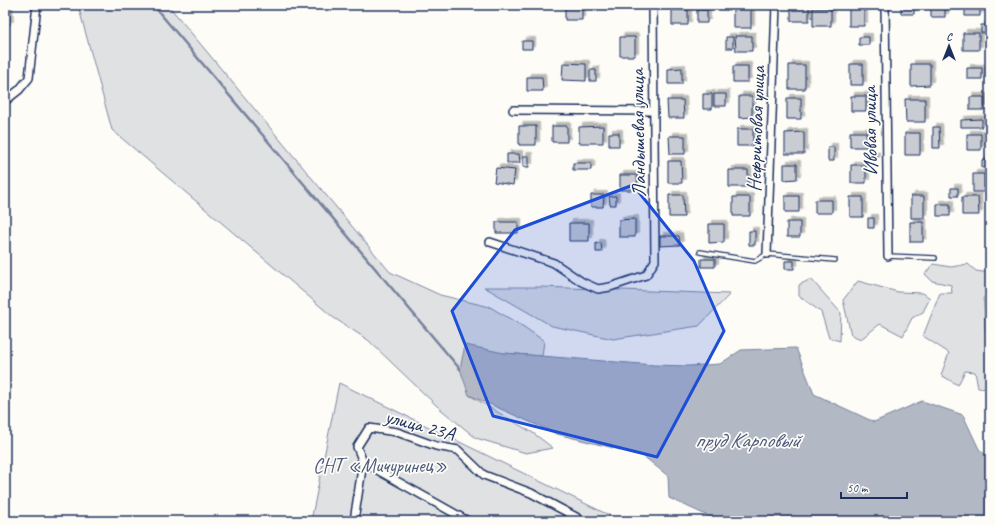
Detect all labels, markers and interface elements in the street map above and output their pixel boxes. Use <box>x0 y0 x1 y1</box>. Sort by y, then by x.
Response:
north arrow <box>929 26 969 66</box>
text: С <box>946 29 953 43</box>
street label: Нефритовая улица <box>741 64 771 192</box>
street label: Ландышевая улица <box>624 67 652 197</box>
street label: Ивовая улица <box>857 84 883 176</box>
street label: улица 23А <box>381 403 459 447</box>
water label: пруд Карповый <box>695 427 803 453</box>
park label: СНТ «Мичуринец» <box>313 453 447 478</box>
scale bar <box>841 474 907 500</box>
text: 50 m <box>847 480 869 496</box>

